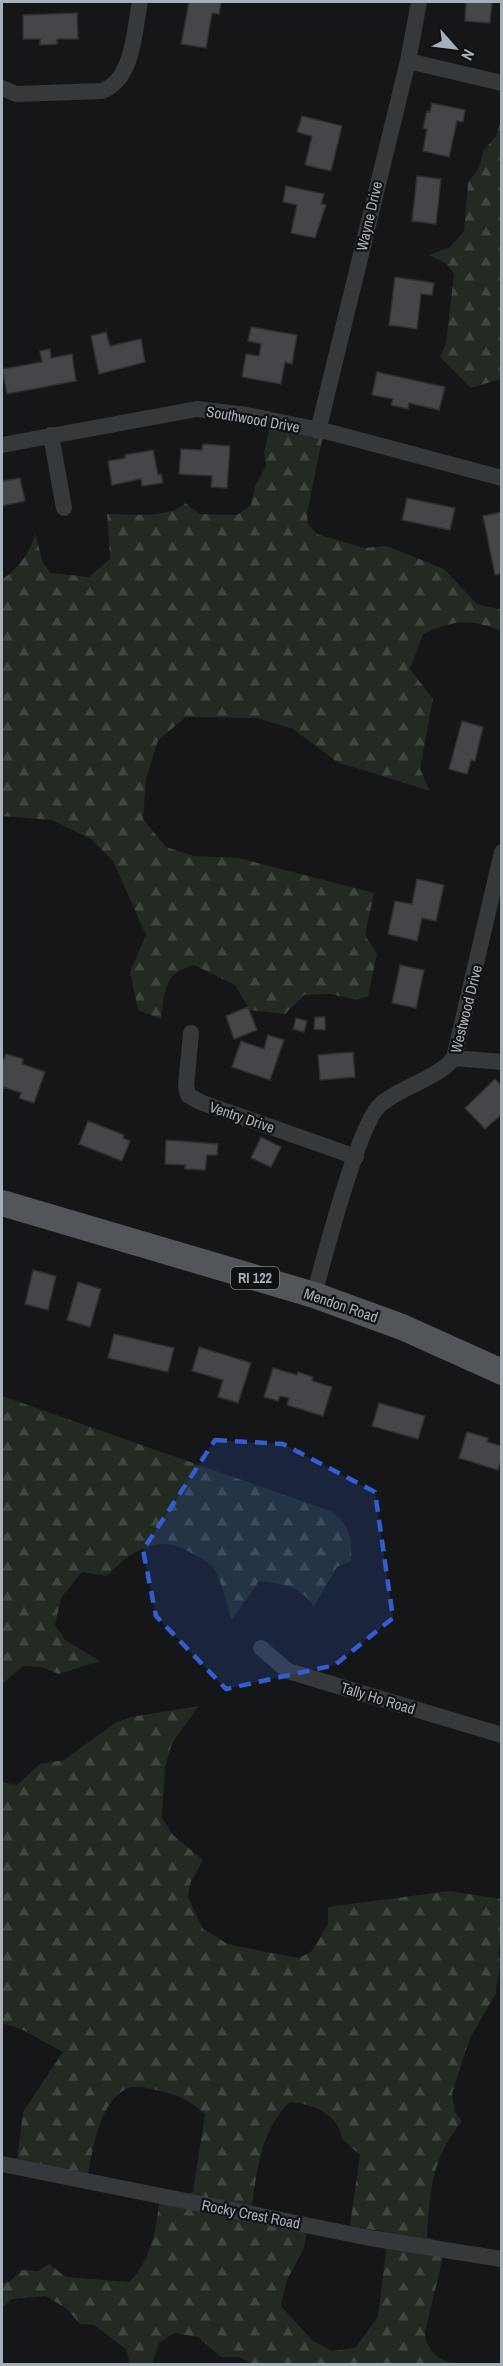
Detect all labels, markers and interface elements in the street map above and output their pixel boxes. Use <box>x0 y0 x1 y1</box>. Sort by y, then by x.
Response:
north arrow <box>425 18 485 78</box>
text: N <box>456 46 480 64</box>
street label: Wayne Drive <box>351 179 387 253</box>
street label: Southwood Drive <box>205 400 301 438</box>
street label: Westwood Drive <box>445 963 487 1055</box>
street label: Ventry Drive <box>207 1096 278 1138</box>
road number: RI 122 <box>231 1267 279 1289</box>
street label: Mendon Road <box>301 1282 381 1328</box>
street label: Tally Ho Road <box>338 1677 418 1719</box>
street label: Rocky Crest Road <box>200 2194 302 2234</box>

